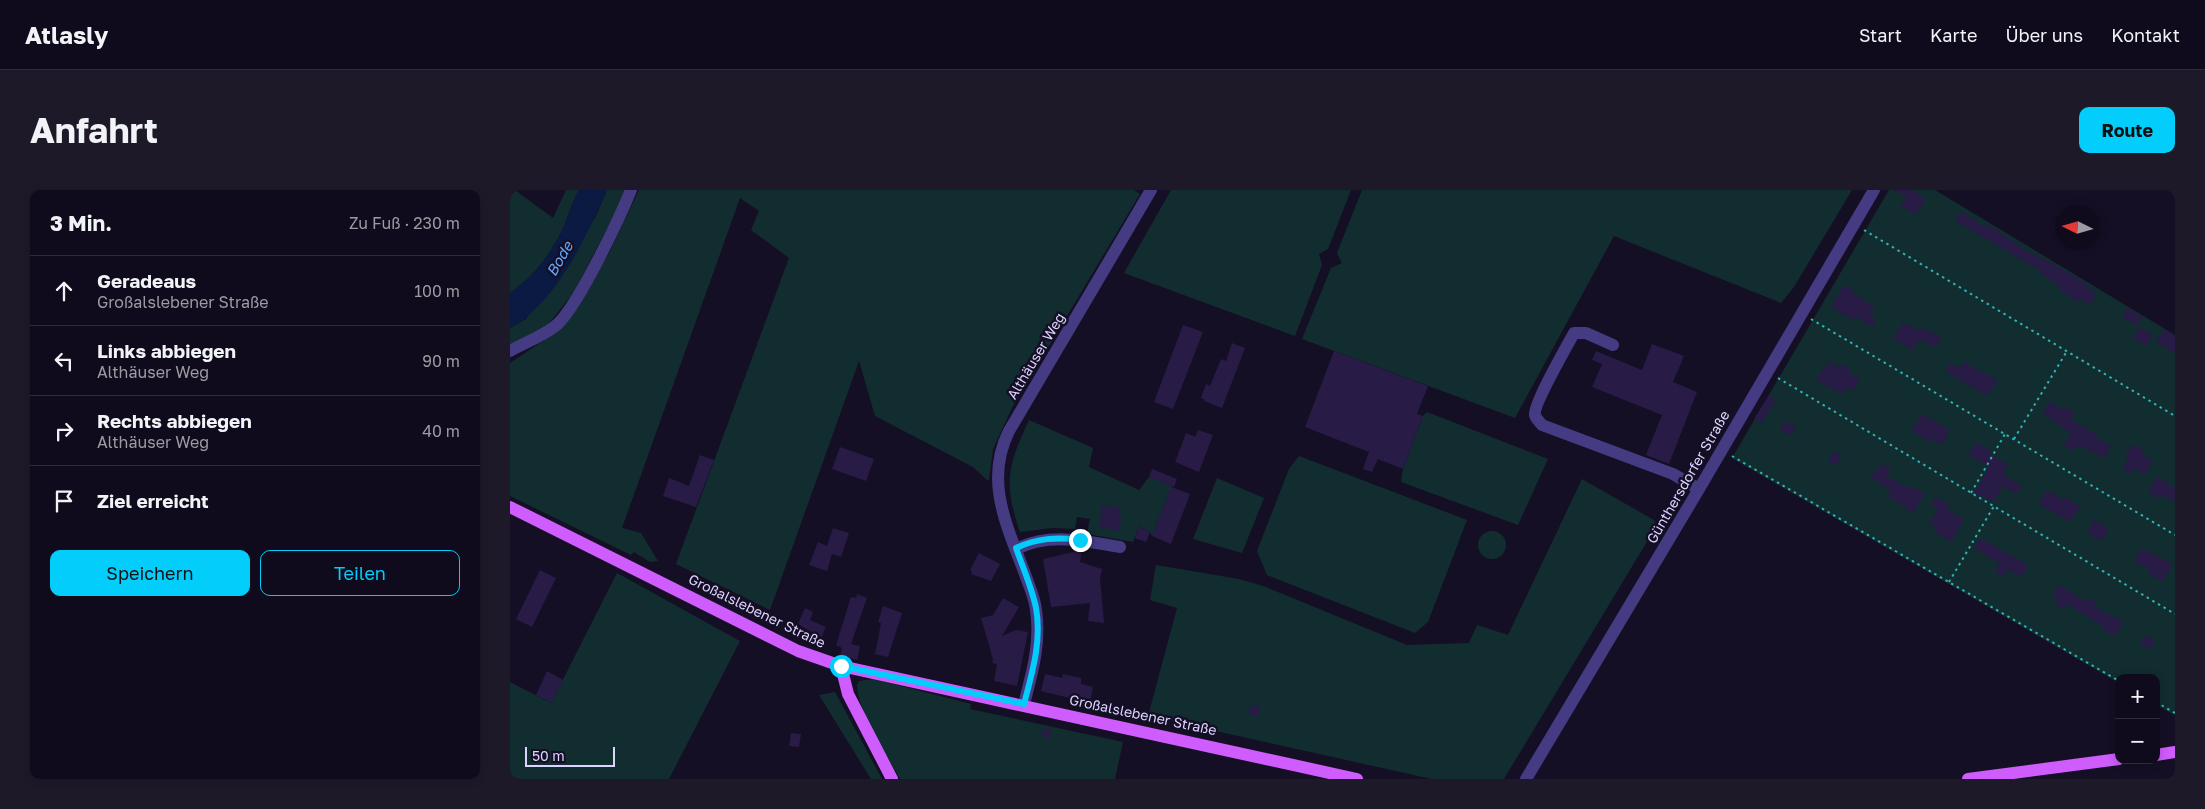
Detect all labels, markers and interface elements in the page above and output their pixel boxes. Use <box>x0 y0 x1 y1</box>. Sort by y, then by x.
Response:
text: Atlasly <box>25 20 108 49</box>
text: Start <box>1859 24 1902 46</box>
text: Karte <box>1930 24 1977 46</box>
text: Über uns <box>2005 24 2083 46</box>
text: Kontakt <box>2111 24 2180 46</box>
button: Route <box>2079 107 2175 153</box>
text: Anfahrt <box>30 109 158 151</box>
north arrow <box>2055 205 2100 250</box>
text: 3 Min. <box>50 210 112 236</box>
text: Zu Fuß · 230 m <box>349 213 460 233</box>
water label: Bode <box>542 237 577 279</box>
text: Geradeaus <box>97 269 196 292</box>
icon: ahead <box>50 277 78 305</box>
text: 100 m <box>414 281 460 301</box>
text: Großalslebener Straße <box>97 292 269 312</box>
street label: Althäuser Weg <box>1003 309 1068 402</box>
text: Links abbiegen <box>97 339 236 362</box>
icon: left <box>50 347 78 375</box>
text: 90 m <box>422 351 460 371</box>
text: Althäuser Weg <box>97 362 209 382</box>
street label: Günthersdorfer Straße <box>1643 407 1733 546</box>
text: Rechts abbiegen <box>97 409 252 432</box>
icon: right <box>50 417 78 445</box>
text: 40 m <box>422 421 460 441</box>
text: Althäuser Weg <box>97 432 209 452</box>
icon: arrive <box>50 487 78 515</box>
text: Ziel erreicht <box>97 489 209 512</box>
route end <box>1069 529 1092 552</box>
button: Speichern <box>50 550 250 596</box>
button: Teilen <box>260 550 460 596</box>
street label: Großalslebener Straße <box>686 570 828 651</box>
route start <box>830 655 853 678</box>
map controls <box>2115 674 2160 764</box>
button: + <box>2115 674 2160 719</box>
street label: Großalslebener Straße <box>1068 691 1218 738</box>
button: − <box>2115 719 2160 764</box>
scale bar <box>525 744 615 767</box>
text: 50 m <box>532 747 565 764</box>

